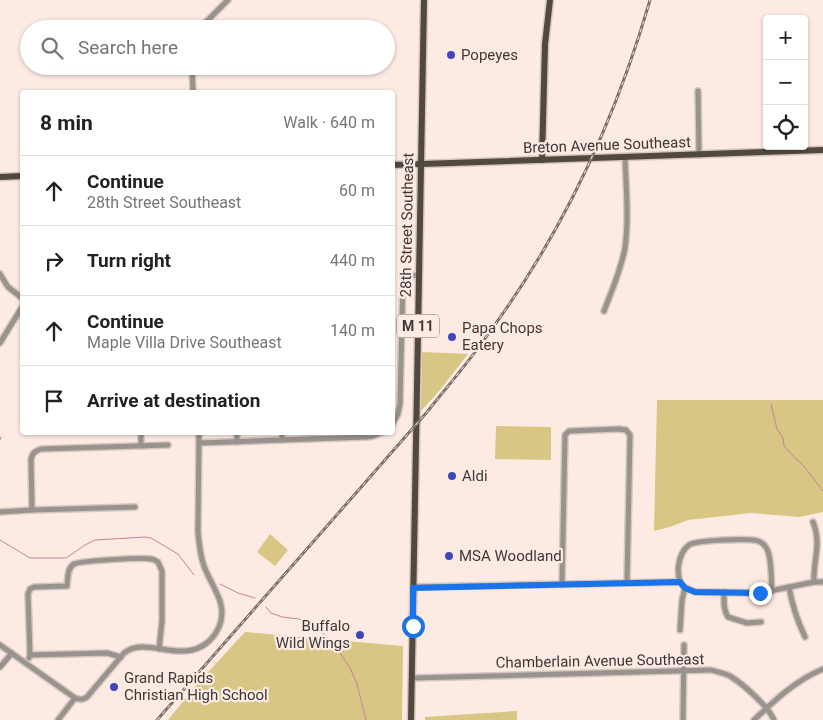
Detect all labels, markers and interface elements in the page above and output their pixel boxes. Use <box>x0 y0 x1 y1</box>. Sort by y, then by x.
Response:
map controls <box>763 15 808 150</box>
button: + <box>763 15 808 60</box>
search box <box>20 20 395 75</box>
icon: search <box>38 34 66 62</box>
text: Search here <box>78 36 178 59</box>
place label: Popeyes <box>461 46 518 64</box>
marker: Popeyes <box>445 49 457 61</box>
button: − <box>763 60 808 105</box>
button: locate <box>763 105 808 150</box>
text: 8 min <box>40 111 93 135</box>
text: Walk · 640 m <box>283 113 375 132</box>
street label: Breton Avenue Southeast <box>523 133 691 157</box>
street label: 28th Street Southeast <box>397 152 417 298</box>
text: Continue <box>87 170 164 193</box>
icon: ahead <box>40 177 68 205</box>
text: 60 m <box>339 181 375 200</box>
text: 28th Street Southeast <box>87 193 241 212</box>
icon: right <box>40 247 68 275</box>
text: Turn right <box>87 249 171 272</box>
text: 440 m <box>330 251 375 270</box>
text: Continue <box>87 310 164 333</box>
road number: M 11 <box>397 314 439 338</box>
icon: ahead <box>40 317 68 345</box>
place label: Papa Chops Eatery <box>462 319 543 354</box>
text: 140 m <box>330 321 375 340</box>
marker: Papa Chops Eatery <box>446 331 458 343</box>
text: Maple Villa Drive Southeast <box>87 333 282 352</box>
icon: arrive <box>40 387 68 415</box>
text: Arrive at destination <box>87 389 260 412</box>
place label: Aldi <box>462 467 488 485</box>
marker: Aldi <box>446 470 458 482</box>
place label: MSA Woodland <box>459 547 562 565</box>
marker: MSA Woodland <box>443 550 455 562</box>
route end <box>749 582 772 605</box>
route start <box>402 615 425 638</box>
place label: Buffalo Wild Wings <box>276 617 350 652</box>
marker: Buffalo Wild Wings <box>354 629 366 641</box>
street label: Chamberlain Avenue Southeast <box>496 650 705 672</box>
place label: Grand Rapids Christian High School <box>124 669 268 704</box>
marker: Grand Rapids Christian High School <box>108 681 120 693</box>

